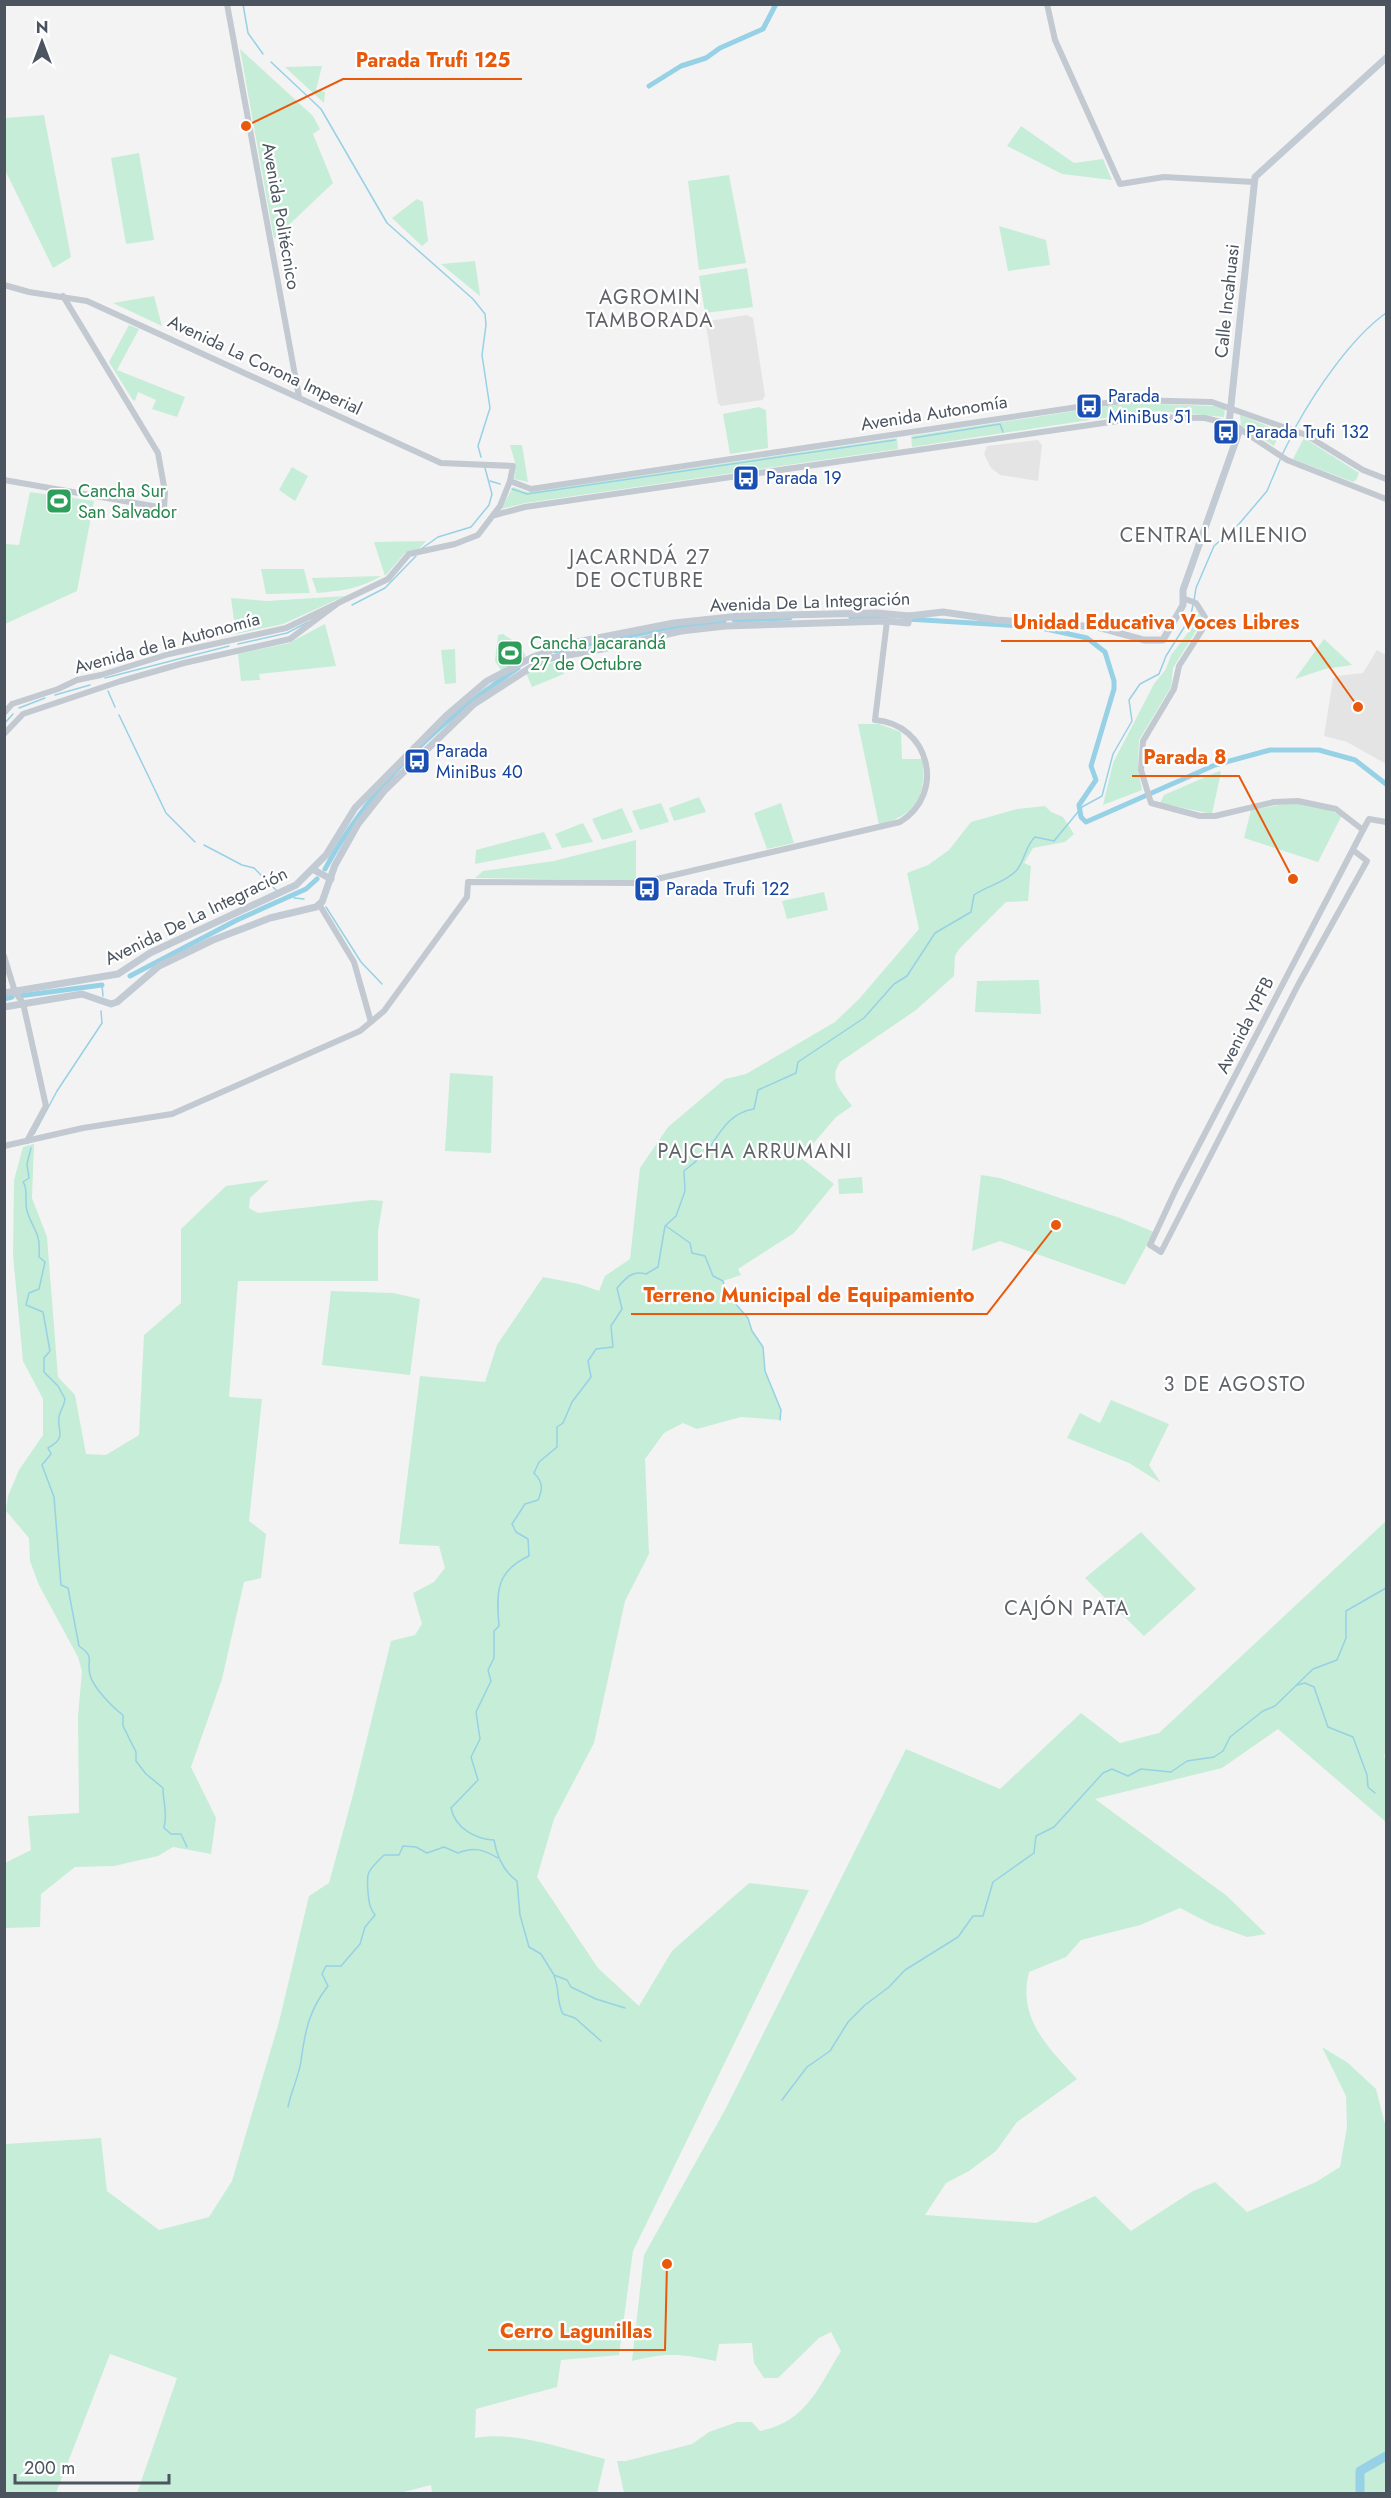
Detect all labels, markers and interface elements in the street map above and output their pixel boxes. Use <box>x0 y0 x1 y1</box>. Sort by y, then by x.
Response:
north arrow <box>12 12 72 72</box>
text: N <box>36 16 48 39</box>
callout: Parada Trufi 125 <box>343 41 522 79</box>
text: Parada Trufi 125 <box>356 46 510 75</box>
street label: Avenida Politécnico <box>255 140 307 292</box>
street label: Calle Incahuasi <box>1208 243 1246 359</box>
district label: AGROMIN TAMBORADA <box>586 283 714 335</box>
street label: Avenida La Corona Imperial <box>164 309 366 421</box>
place label: Parada MiniBus 51 <box>1108 383 1192 430</box>
street label: Avenida Autonomía <box>859 389 1009 437</box>
bus stop icon: Parada MiniBus 51 <box>1074 391 1104 421</box>
bus stop icon: Parada Trufi 132 <box>1211 417 1241 447</box>
place label: Parada Trufi 132 <box>1246 419 1369 445</box>
bus stop icon: Parada 19 <box>731 463 761 493</box>
place label: Parada 19 <box>766 465 842 491</box>
place label: Cancha Sur San Salvador <box>78 478 178 525</box>
sports icon: Cancha Sur San Salvador <box>44 486 74 516</box>
district label: CENTRAL MILENIO <box>1120 521 1308 550</box>
district label: JACARNDÁ 27 DE OCTUBRE <box>566 543 711 595</box>
street label: Avenida De La Integración <box>709 586 911 618</box>
callout: Unidad Educativa Voces Libres <box>1001 603 1311 641</box>
street label: Avenida de la Autonomía <box>71 606 263 680</box>
text: Unidad Educativa Voces Libres <box>1013 608 1299 637</box>
place label: Cancha Jacarandá 27 de Octubre <box>530 630 666 677</box>
sports icon: Cancha Jacarandá 27 de Octubre <box>495 638 525 668</box>
place label: Parada MiniBus 40 <box>436 738 523 785</box>
callout: Parada 8 <box>1132 738 1239 776</box>
text: Parada 8 <box>1143 743 1227 772</box>
bus stop icon: Parada MiniBus 40 <box>402 746 432 776</box>
street label: Avenida De La Integración <box>100 860 292 972</box>
bus stop icon: Parada Trufi 122 <box>632 874 662 904</box>
place label: Parada Trufi 122 <box>666 876 790 902</box>
street label: Avenida YPFB <box>1210 972 1280 1078</box>
district label: PAJCHA ARRUMANI <box>657 1137 853 1166</box>
callout: Terreno Municipal de Equipamiento <box>631 1276 987 1314</box>
text: Terreno Municipal de Equipamiento <box>643 1281 975 1310</box>
district label: 3 DE AGOSTO <box>1164 1370 1306 1399</box>
district label: CAJÓN PATA <box>1004 1594 1130 1623</box>
callout: Cerro Lagunillas <box>488 2312 665 2350</box>
text: Cerro Lagunillas <box>500 2317 652 2346</box>
scale bar <box>15 2447 170 2485</box>
text: 200 m <box>24 2455 75 2481</box>

